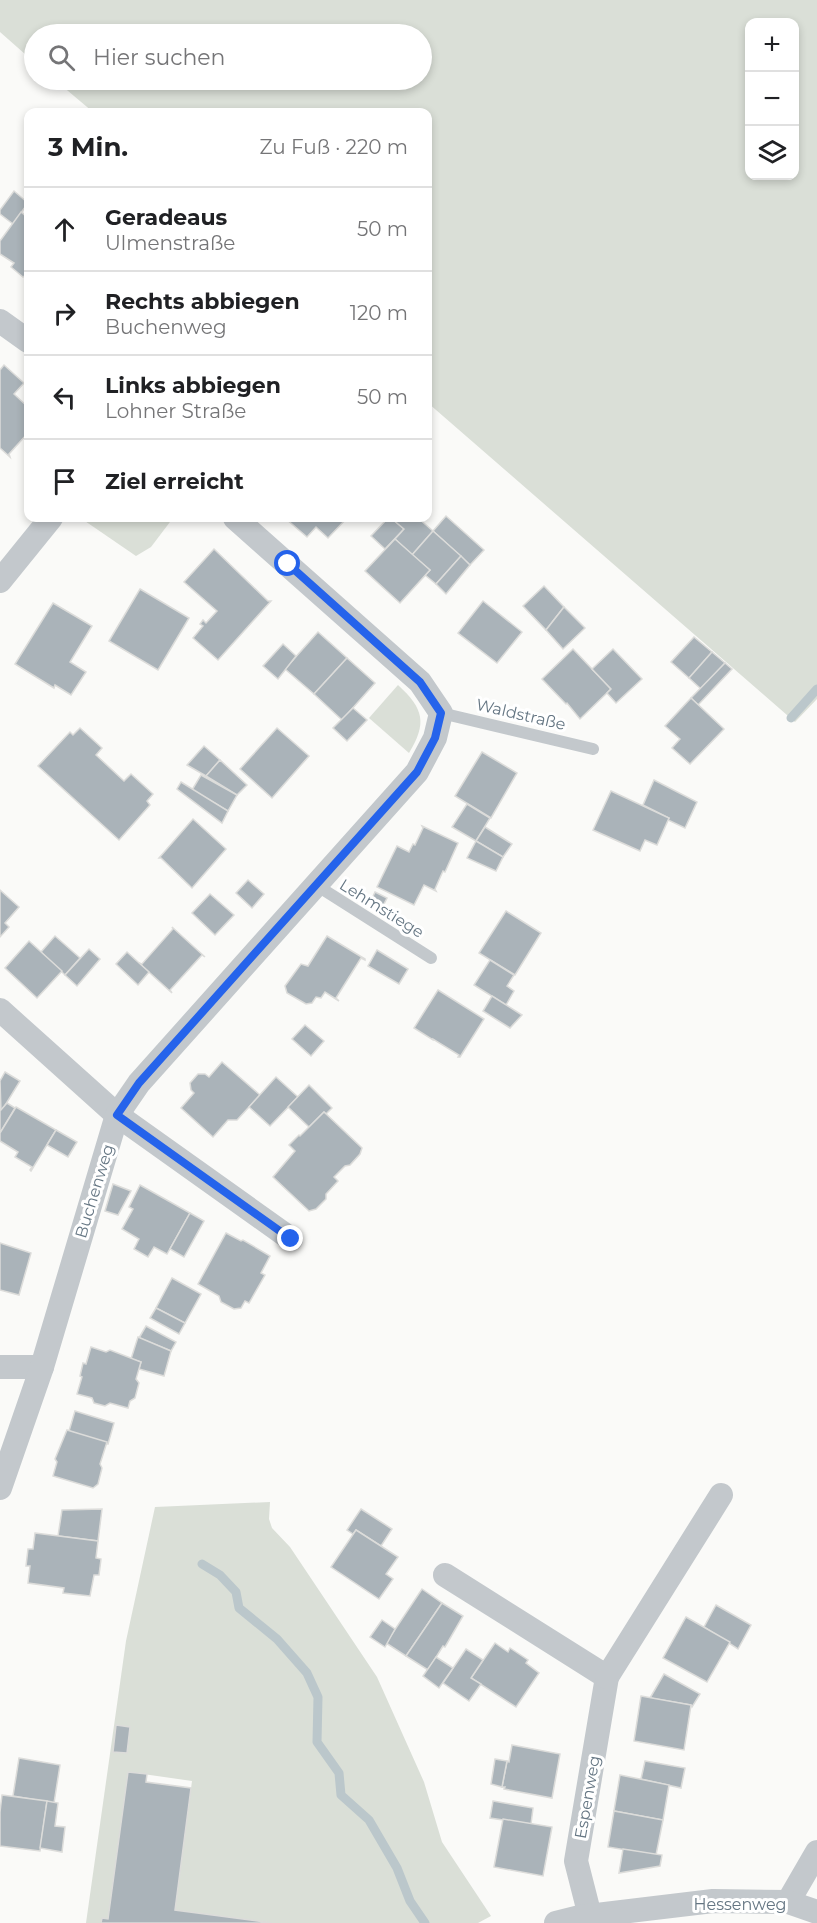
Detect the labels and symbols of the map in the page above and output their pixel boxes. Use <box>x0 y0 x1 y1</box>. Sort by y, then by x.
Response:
route start <box>274 550 300 576</box>
street label: Waldstraße <box>474 695 568 734</box>
street label: Lehmstiege <box>336 875 427 942</box>
street label: Buchenweg <box>71 1142 118 1240</box>
route end <box>277 1225 303 1251</box>
street label: Espenweg <box>571 1754 604 1840</box>
street label: Hessenweg <box>693 1895 787 1914</box>

